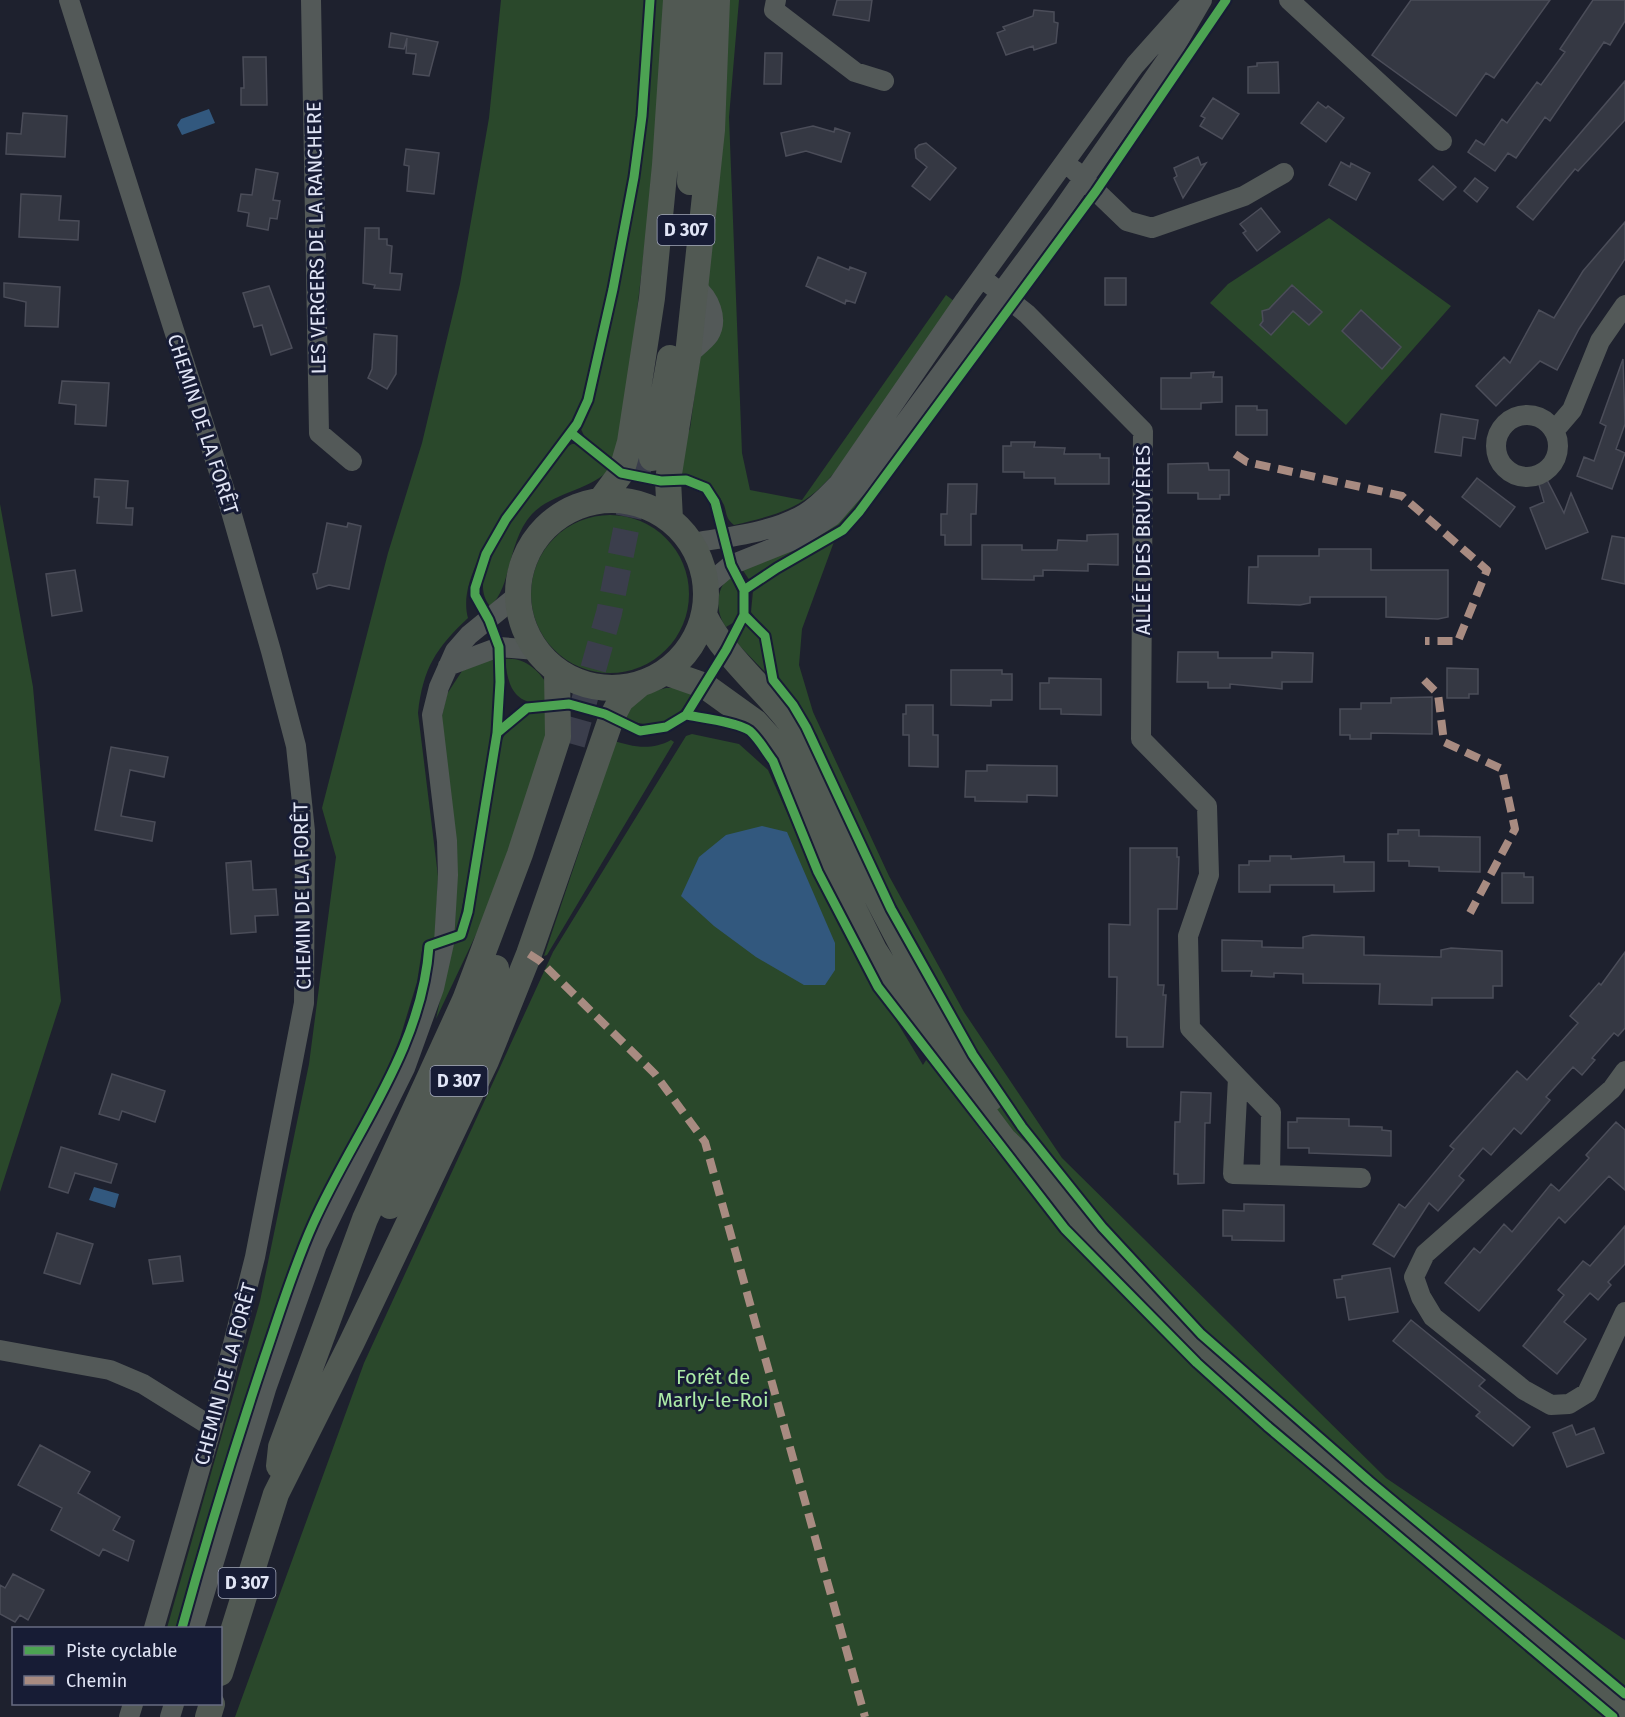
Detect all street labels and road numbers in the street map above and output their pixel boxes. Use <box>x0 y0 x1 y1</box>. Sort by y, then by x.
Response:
street label: LES VERGERS DE LA RANCHERE <box>302 101 330 375</box>
road number: D 307 <box>658 215 714 245</box>
street label: CHEMIN DE LA FORÊT <box>163 331 244 518</box>
street label: ALLÉE DES BRUYÈRES <box>1131 445 1155 635</box>
street label: CHEMIN DE LA FORÊT <box>288 801 316 990</box>
road number: D 307 <box>430 1066 488 1096</box>
street label: CHEMIN DE LA FORÊT <box>189 1279 261 1468</box>
road number: D 307 <box>218 1568 276 1598</box>

